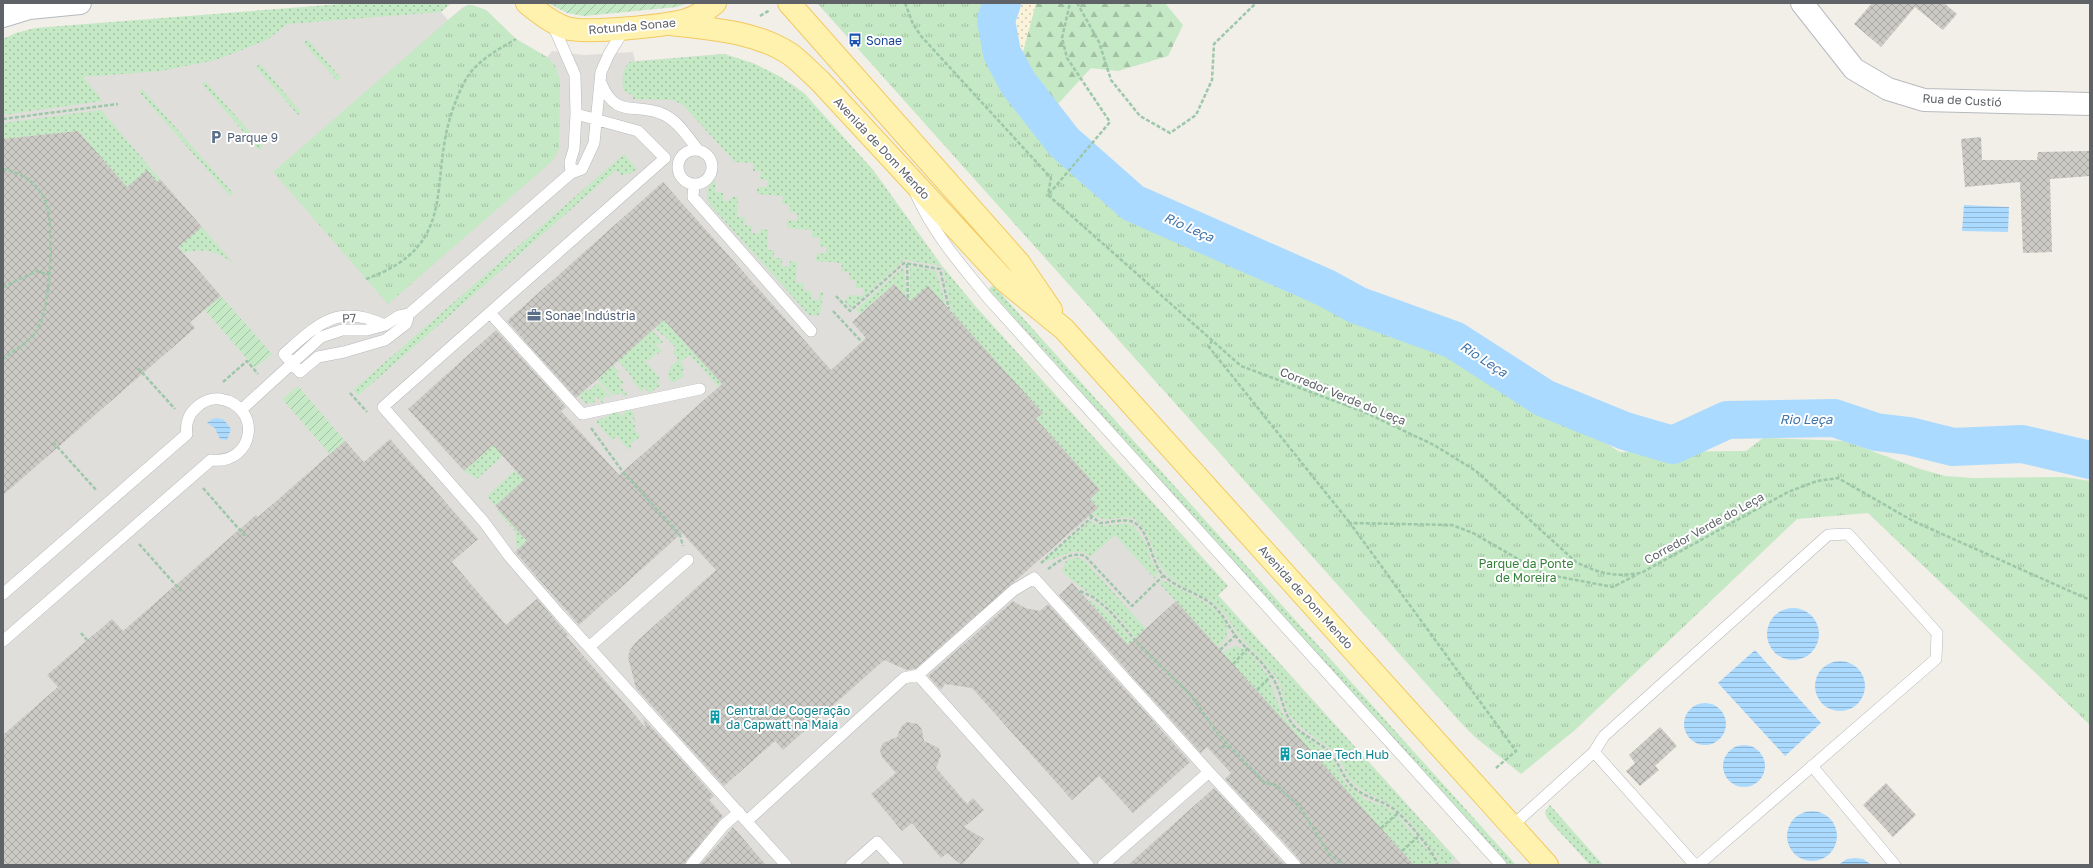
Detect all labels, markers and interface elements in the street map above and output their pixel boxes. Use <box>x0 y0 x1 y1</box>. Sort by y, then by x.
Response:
street label: Rotunda Sonae <box>588 15 676 37</box>
bus stop icon: Sonae <box>847 32 863 48</box>
place label: Sonae <box>866 33 902 48</box>
street label: Rua de Custió <box>1922 90 2002 110</box>
street label: Avenida de Dom Mendo <box>831 94 933 202</box>
parking icon: Parque 9 <box>208 129 224 145</box>
place label: Parque 9 <box>227 130 278 145</box>
water label: Rio Leça <box>1162 209 1217 245</box>
office icon: Sonae Indústria <box>526 307 542 323</box>
place label: Sonae Indústria <box>545 308 636 323</box>
street label: P7 <box>342 310 356 326</box>
water label: Rio Leça <box>1458 338 1511 380</box>
street label: Corredor Verde do Leça <box>1278 364 1408 428</box>
water label: Rio Leça <box>1780 411 1833 427</box>
street label: Corredor Verde do Leça <box>1642 489 1766 567</box>
street label: Avenida de Dom Mendo <box>1255 542 1357 652</box>
park label: Parque da Ponte de Moreira <box>1479 556 1573 585</box>
place label: Central de Cogeração da Capwatt na Maia <box>726 703 850 732</box>
building icon: Central de Cogeração da Capwatt na Maia <box>707 709 723 725</box>
building icon: Sonae Tech Hub <box>1277 746 1293 762</box>
place label: Sonae Tech Hub <box>1296 747 1389 762</box>

